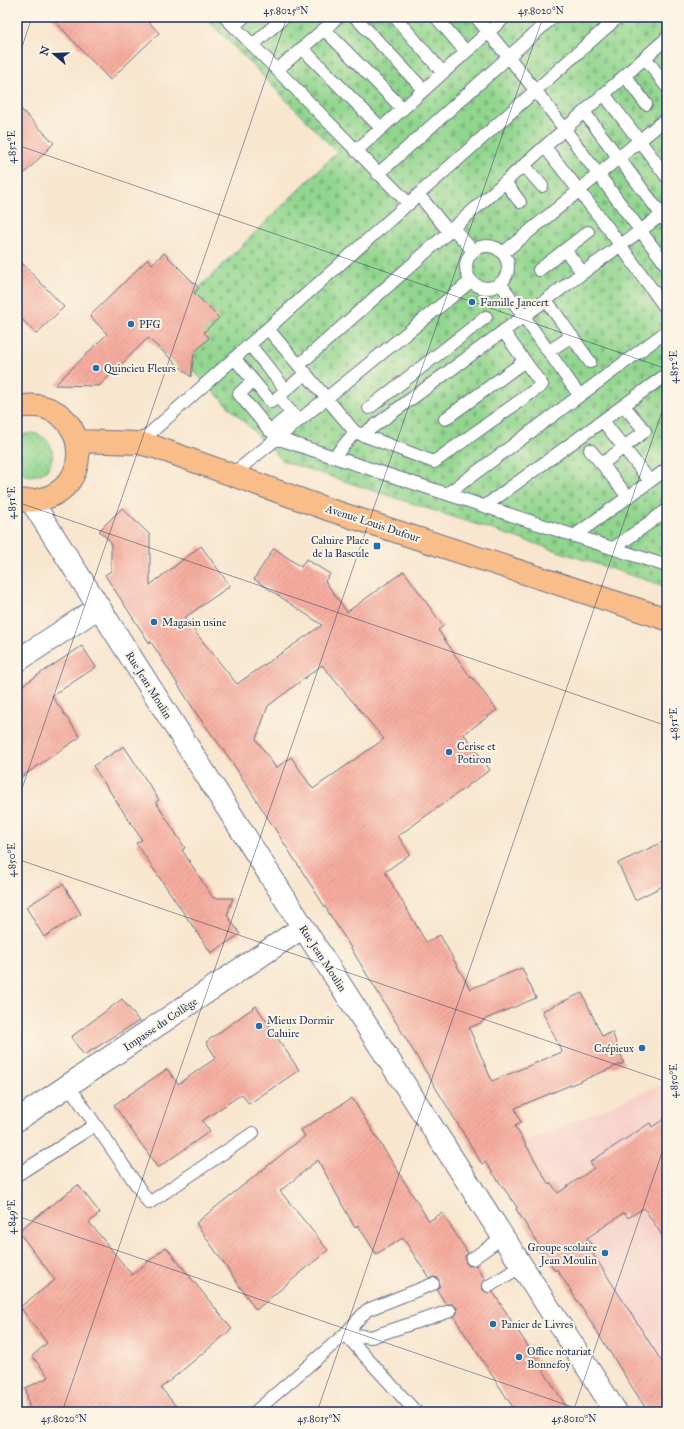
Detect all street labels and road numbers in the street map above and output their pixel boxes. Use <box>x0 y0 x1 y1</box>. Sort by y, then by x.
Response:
street label: Avenue Louis Dufour <box>323 502 422 545</box>
street label: Rue Jean Moulin <box>122 649 174 722</box>
street label: Rue Jean Moulin <box>295 922 349 995</box>
street label: Impasse du Collège <box>121 995 200 1054</box>

